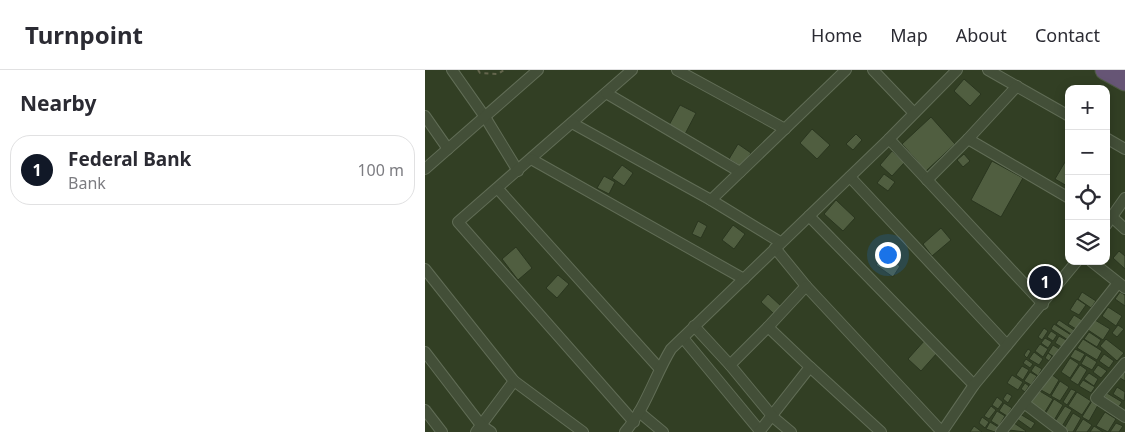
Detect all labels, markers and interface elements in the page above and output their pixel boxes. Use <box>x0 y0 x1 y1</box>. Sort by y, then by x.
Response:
text: Turnpoint <box>25 18 143 51</box>
text: Home <box>811 23 862 47</box>
text: Map <box>890 23 928 47</box>
text: About <box>956 23 1007 47</box>
text: Contact <box>1035 23 1100 47</box>
map controls <box>1065 85 1110 265</box>
button: + <box>1065 85 1110 130</box>
text: Nearby <box>20 89 96 117</box>
button: − <box>1065 130 1110 175</box>
text: Federal Bank <box>68 146 191 172</box>
text: 1 <box>32 159 42 181</box>
text: 100 m <box>357 159 404 181</box>
text: Bank <box>68 172 106 194</box>
button: locate <box>1065 175 1110 220</box>
button: layers <box>1065 220 1110 265</box>
your location <box>875 242 901 268</box>
pin: 1 <box>1029 263 1061 301</box>

